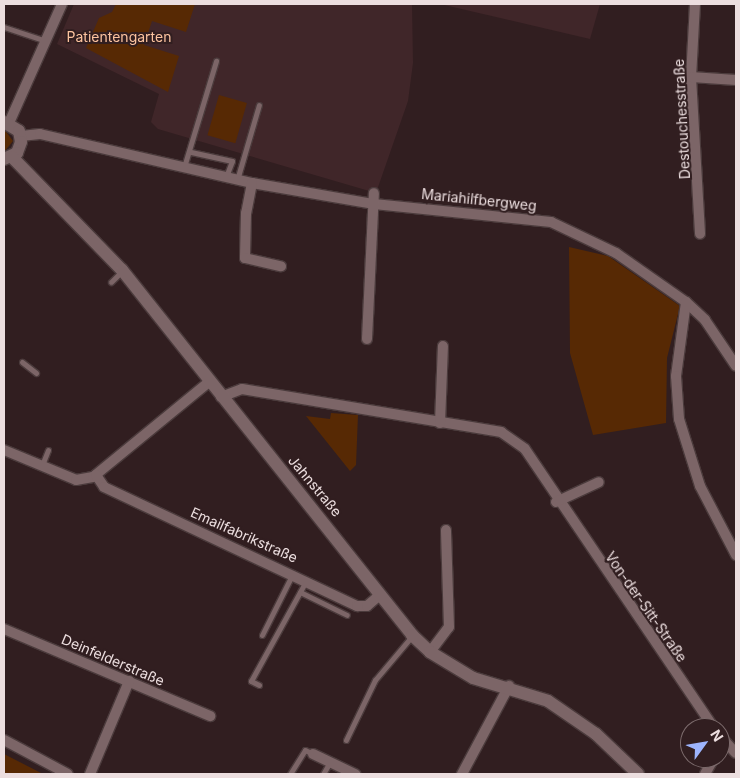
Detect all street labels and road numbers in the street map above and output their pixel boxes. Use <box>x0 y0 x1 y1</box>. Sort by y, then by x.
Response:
street label: Destouchesstraße <box>670 58 694 180</box>
street label: Mariahilfbergweg <box>421 186 537 214</box>
street label: Jahnstraße <box>285 452 345 520</box>
street label: Emailfabrikstraße <box>188 504 300 566</box>
street label: Von-der-Sitt-Straße <box>602 549 690 665</box>
street label: Deinfelderstraße <box>59 631 167 689</box>

